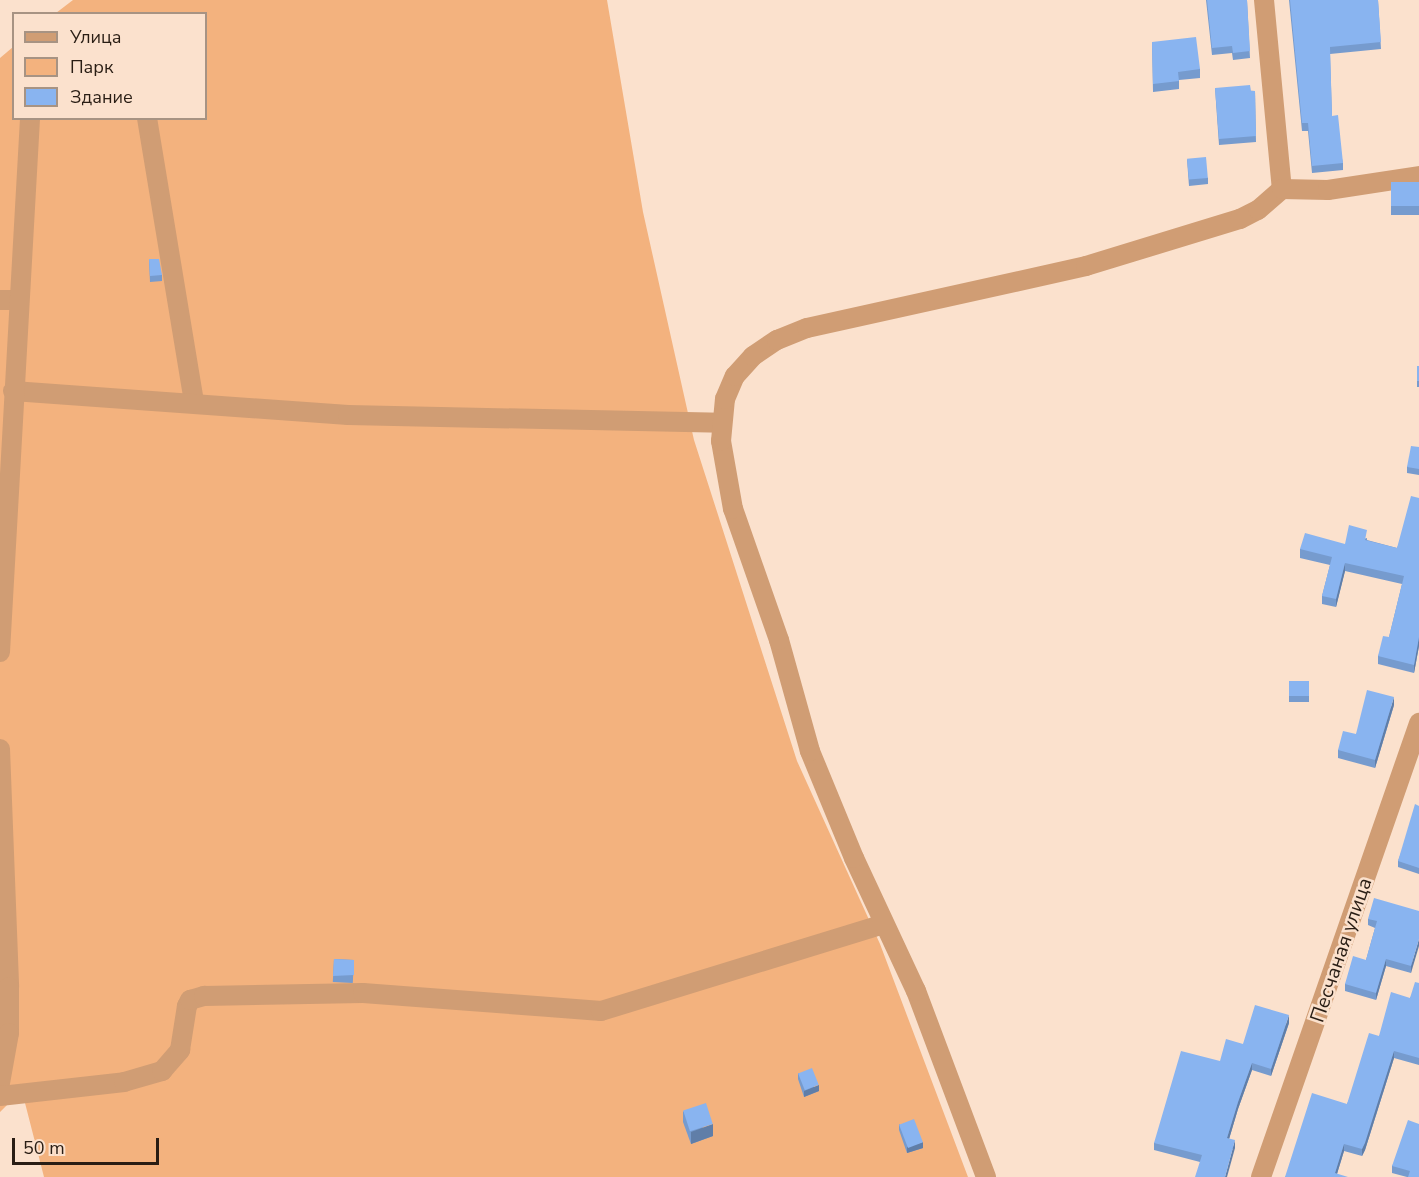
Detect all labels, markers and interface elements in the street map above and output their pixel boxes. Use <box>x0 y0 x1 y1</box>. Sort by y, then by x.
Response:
legend <box>12 12 207 120</box>
text: Улица <box>70 25 121 49</box>
text: Парк <box>70 55 113 79</box>
text: Здание <box>70 85 133 109</box>
street label: Песчаная улица <box>1305 874 1377 1026</box>
scale bar <box>15 1126 162 1164</box>
text: 50 m <box>23 1136 65 1160</box>

